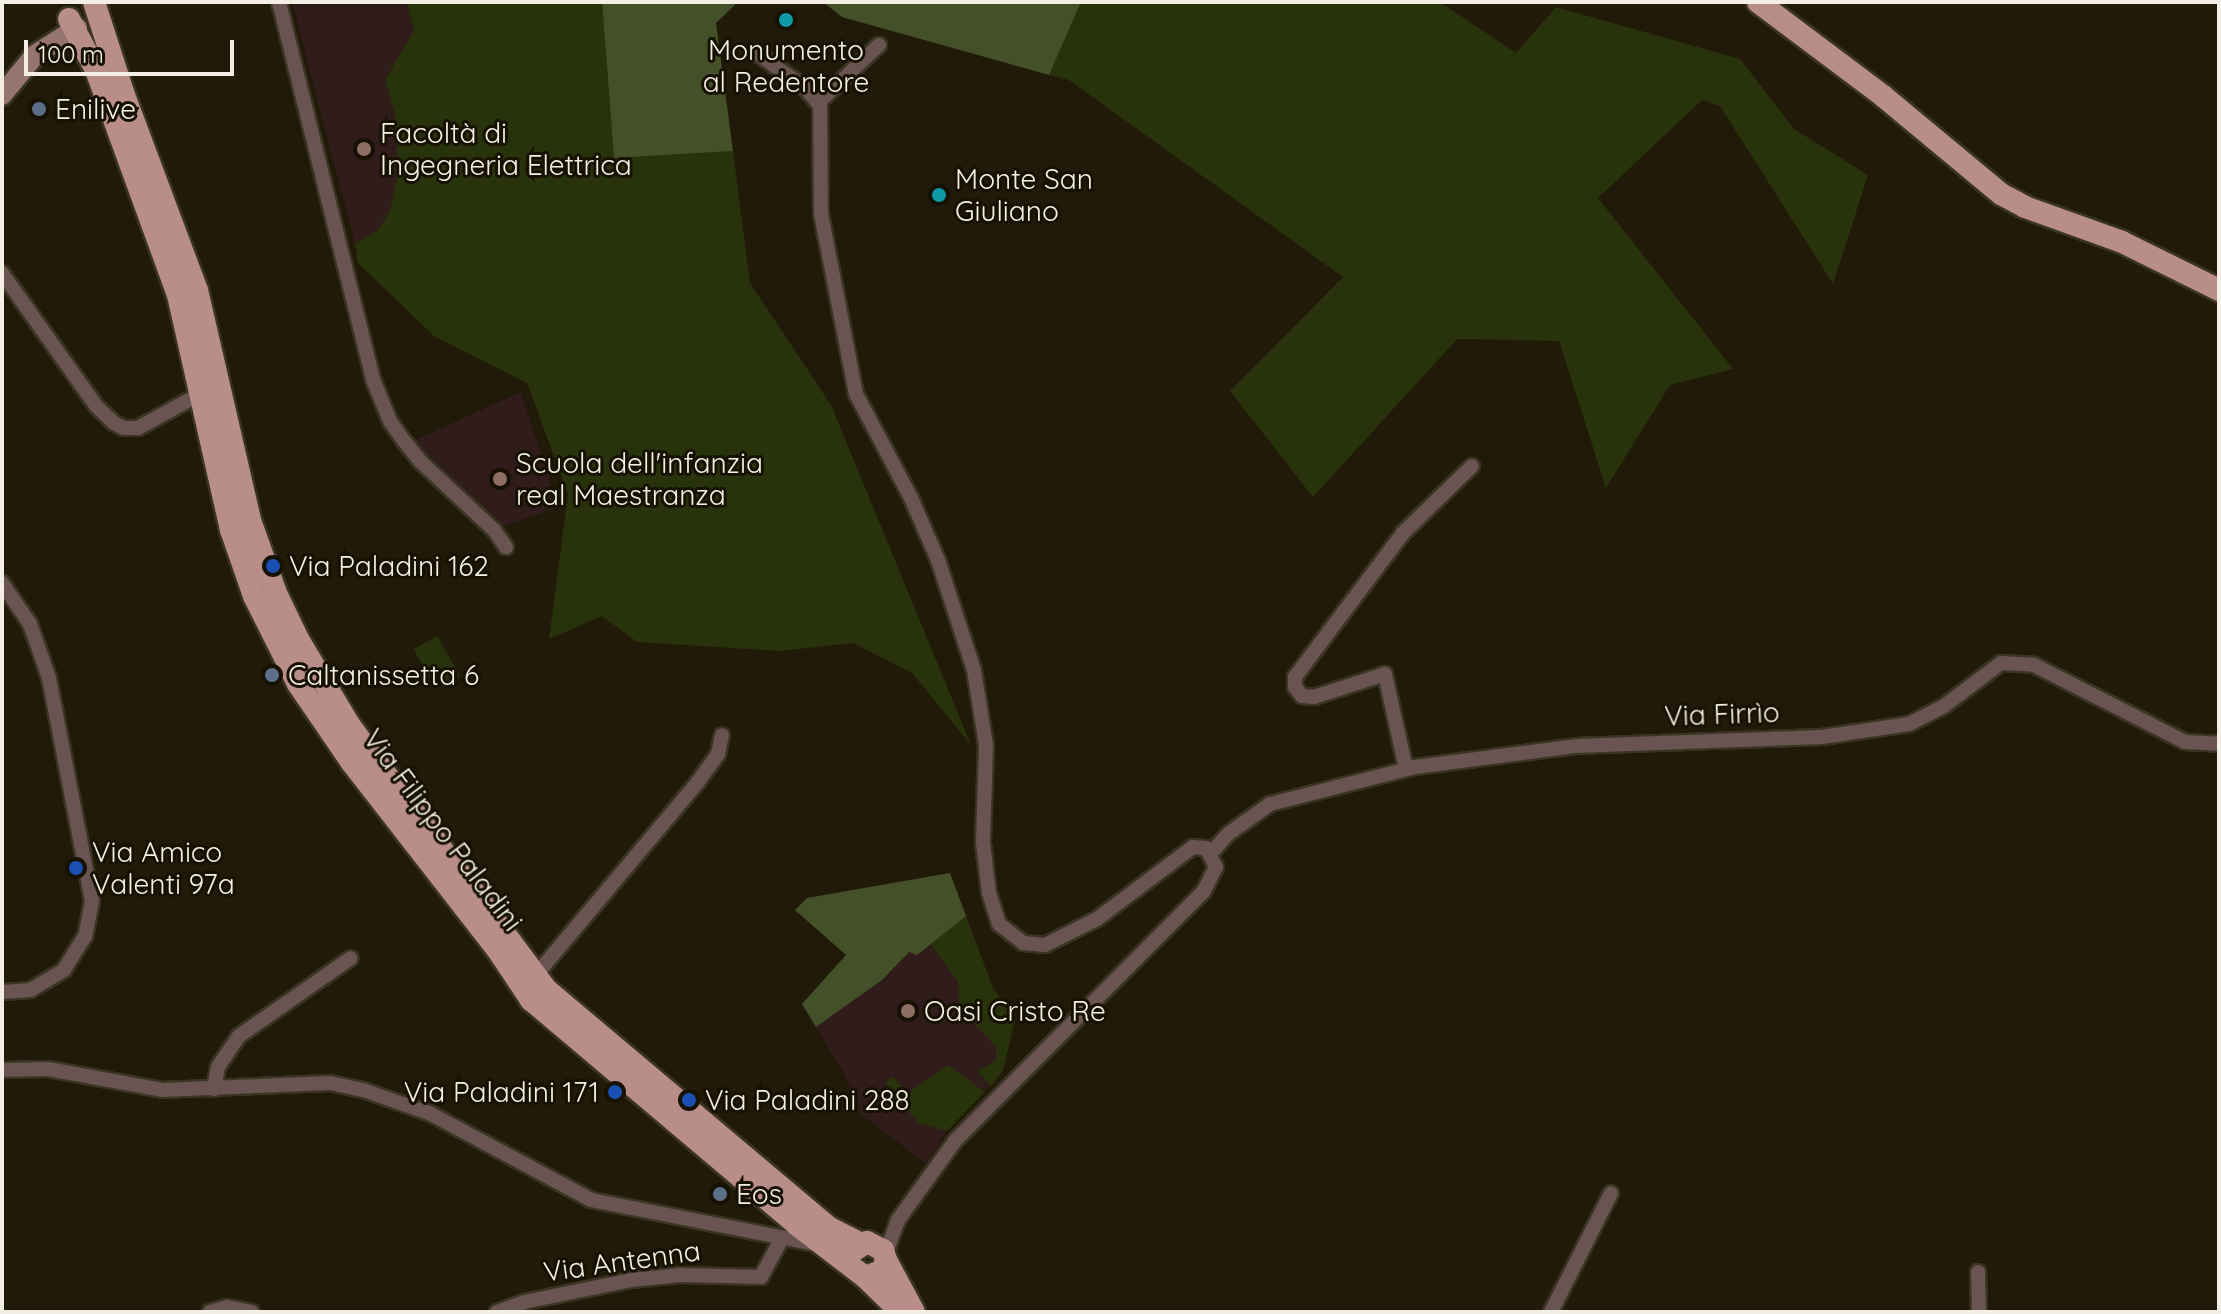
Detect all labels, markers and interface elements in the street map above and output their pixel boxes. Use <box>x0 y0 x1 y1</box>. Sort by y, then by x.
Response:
marker: Monumento al Redentore <box>777 11 795 29</box>
scale bar <box>28 24 238 74</box>
place label: Monumento al Redentore <box>703 33 869 99</box>
text: 100 m <box>38 39 104 69</box>
place label: Enilive <box>55 92 136 126</box>
marker: Enilive <box>30 100 48 118</box>
place label: Facoltà di Ingegneria Elettrica <box>380 116 632 182</box>
marker: Facoltà di Ingegneria Elettrica <box>355 140 373 158</box>
place label: Monte San Giuliano <box>955 162 1093 228</box>
marker: Monte San Giuliano <box>930 186 948 204</box>
place label: Scuola dell'infanzia real Maestranza <box>516 446 763 512</box>
marker: Scuola dell'infanzia real Maestranza <box>491 470 509 488</box>
place label: Via Paladini 162 <box>289 549 489 583</box>
marker: Via Paladini 162 <box>264 557 282 575</box>
place label: Caltanissetta 6 <box>288 658 479 692</box>
marker: Caltanissetta 6 <box>263 666 281 684</box>
street label: Via Firrìo <box>1664 695 1780 733</box>
street label: Via Filippo Paladini <box>356 722 530 938</box>
place label: Via Amico Valenti 97a <box>92 835 235 901</box>
marker: Via Amico Valenti 97a <box>67 859 85 877</box>
place label: Oasi Cristo Re <box>924 994 1106 1028</box>
marker: Oasi Cristo Re <box>899 1002 917 1020</box>
place label: Via Paladini 171 <box>404 1075 599 1109</box>
marker: Via Paladini 171 <box>606 1083 624 1101</box>
place label: Via Paladini 288 <box>705 1083 910 1117</box>
marker: Via Paladini 288 <box>680 1091 698 1109</box>
place label: Eos <box>736 1177 782 1211</box>
marker: Eos <box>711 1185 729 1203</box>
street label: Via Antenna <box>541 1233 703 1289</box>

